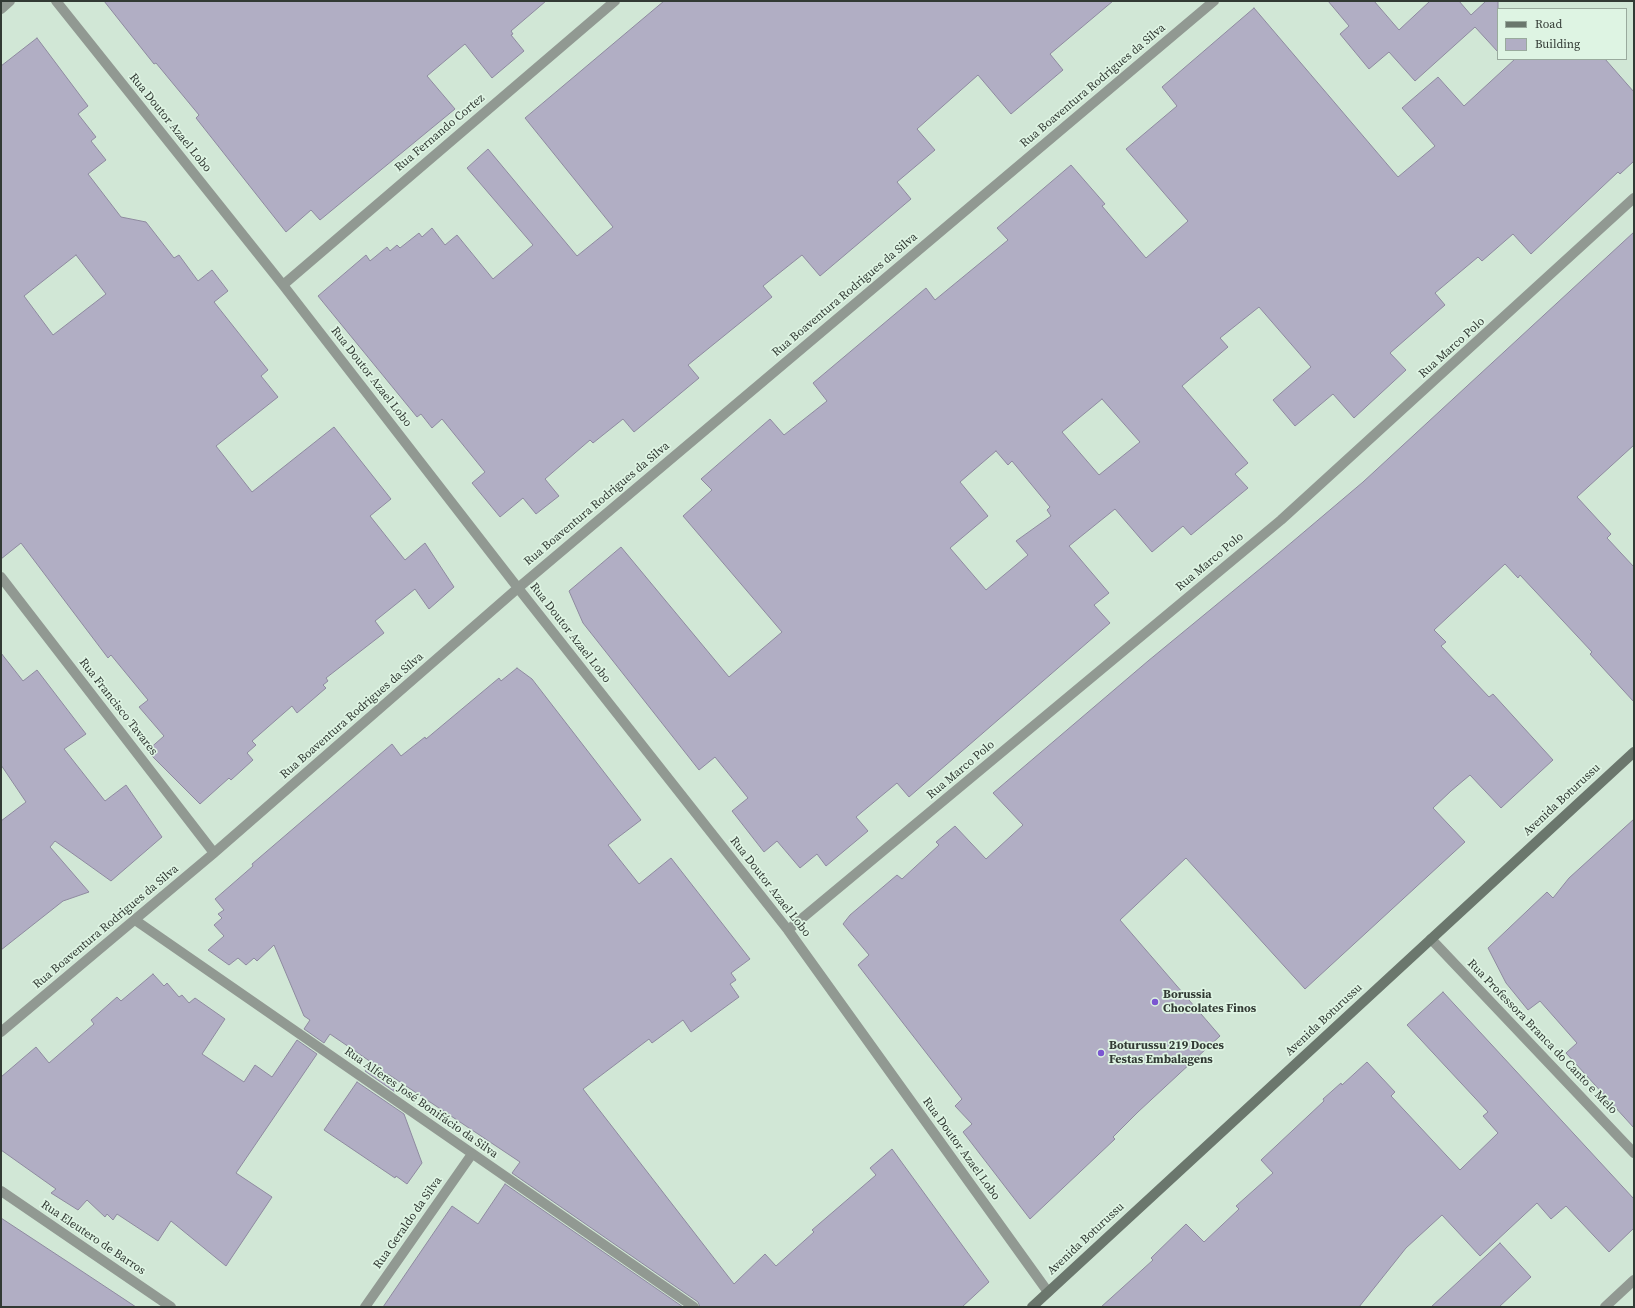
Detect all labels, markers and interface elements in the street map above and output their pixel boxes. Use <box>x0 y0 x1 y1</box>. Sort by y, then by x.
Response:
legend <box>1497 8 1627 60</box>
text: Road <box>1535 16 1562 32</box>
street label: Rua Boaventura Rodrigues da Silva <box>1017 21 1169 151</box>
text: Building <box>1535 36 1580 52</box>
street label: Rua Doutor Azael Lobo <box>126 71 214 175</box>
street label: Rua Fernando Cortez <box>392 91 488 175</box>
street label: Rua Boaventura Rodrigues da Silva <box>769 230 921 360</box>
street label: Rua Marco Polo <box>1416 315 1488 381</box>
street label: Rua Doutor Azael Lobo <box>327 324 415 430</box>
street label: Rua Boaventura Rodrigues da Silva <box>521 439 673 569</box>
street label: Rua Marco Polo <box>1173 530 1247 594</box>
street label: Rua Doutor Azael Lobo <box>526 580 614 686</box>
street label: Rua Boaventura Rodrigues da Silva <box>277 650 427 782</box>
street label: Rua Francisco Tavares <box>76 656 160 758</box>
street label: Rua Marco Polo <box>924 738 998 802</box>
street label: Avenida Boturussu <box>1521 761 1603 839</box>
street label: Rua Doutor Azael Lobo <box>726 834 814 940</box>
street label: Rua Boaventura Rodrigues da Silva <box>30 862 182 992</box>
street label: Rua Professora Branca do Canto e Melo <box>1464 957 1620 1117</box>
street label: Avenida Boturussu <box>1283 981 1365 1059</box>
place label: Borussia Chocolates Finos <box>1163 988 1256 1016</box>
marker: Borussia Chocolates Finos <box>1150 997 1160 1007</box>
place label: Boturussu 219 Doces Festas Embalagens <box>1109 1039 1224 1067</box>
street label: Rua Alferes José Bonifácio da Silva <box>341 1044 501 1162</box>
marker: Boturussu 219 Doces Festas Embalagens <box>1096 1048 1106 1058</box>
street label: Rua Doutor Azael Lobo <box>919 1095 1003 1203</box>
street label: Rua Geraldo da Silva <box>371 1174 445 1272</box>
street label: Rua Eleutero de Barros <box>38 1198 148 1278</box>
street label: Avenida Boturussu <box>1045 1200 1127 1278</box>

